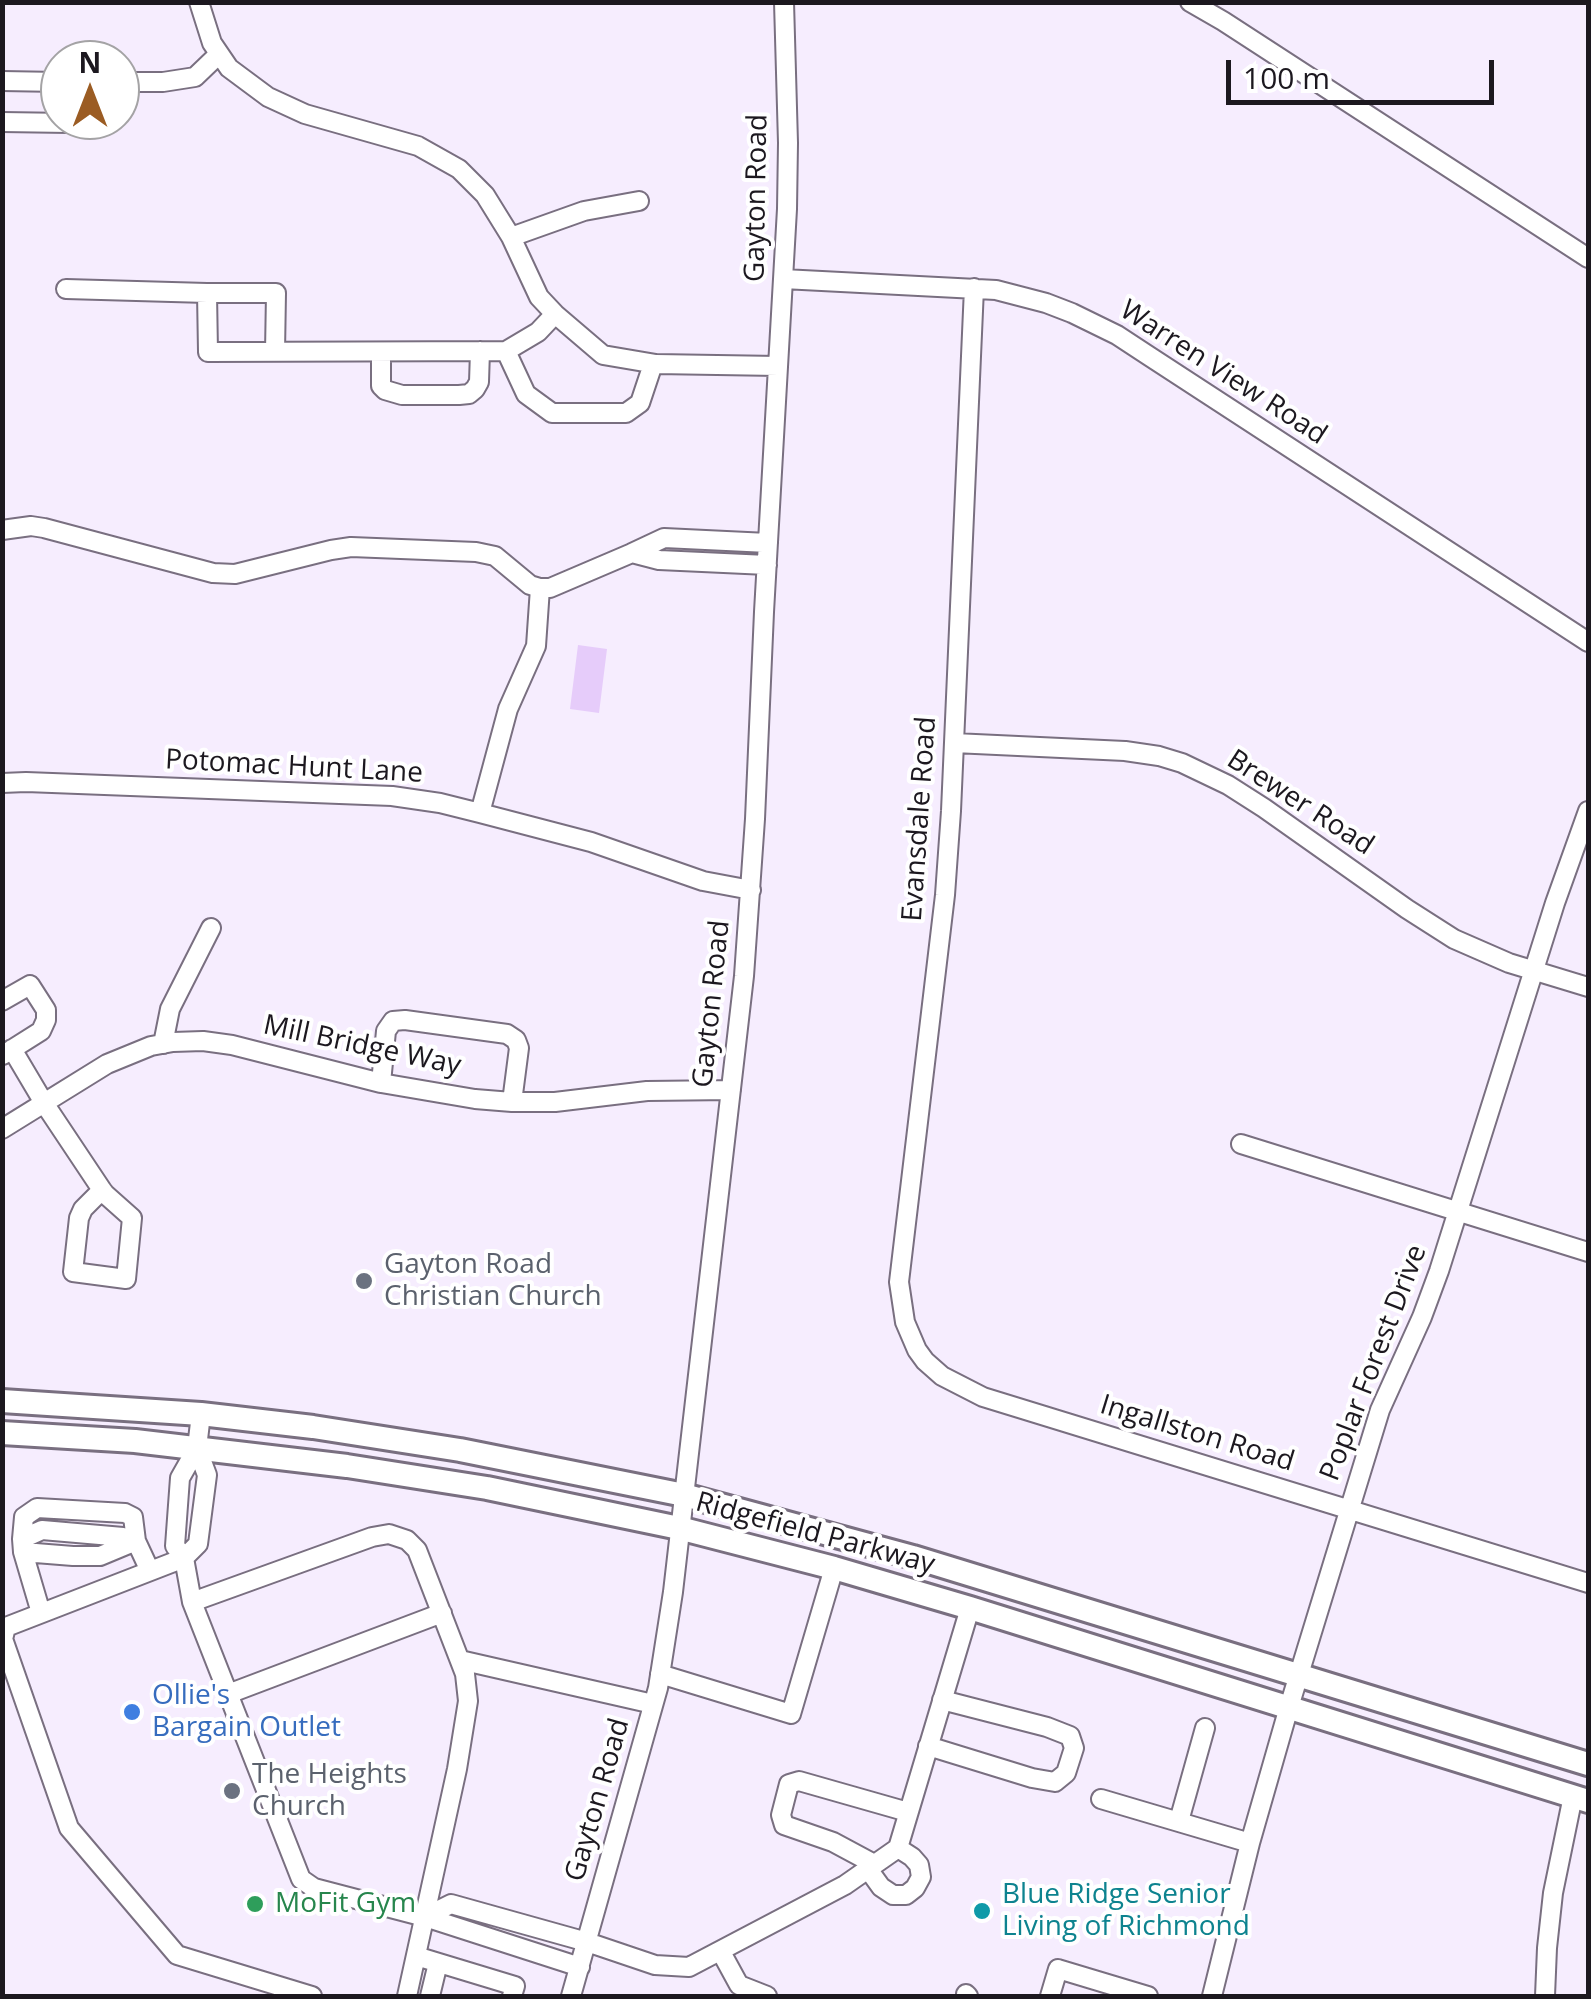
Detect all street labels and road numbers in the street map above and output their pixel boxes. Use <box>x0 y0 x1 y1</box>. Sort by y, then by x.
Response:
street label: Gayton Road <box>739 114 775 282</box>
street label: Warren View Road <box>1113 294 1333 452</box>
street label: Evansdale Road <box>896 715 944 923</box>
street label: Potomac Hunt Lane <box>164 743 424 791</box>
street label: Brewer Road <box>1220 743 1380 863</box>
street label: Gayton Road <box>687 919 737 1089</box>
street label: Mill Bridge Way <box>260 1009 464 1083</box>
street label: Poplar Forest Drive <box>1314 1240 1434 1486</box>
street label: Ingallston Road <box>1096 1389 1298 1479</box>
street label: Ridgefield Parkway <box>692 1486 938 1582</box>
street label: Gayton Road <box>559 1715 637 1885</box>

